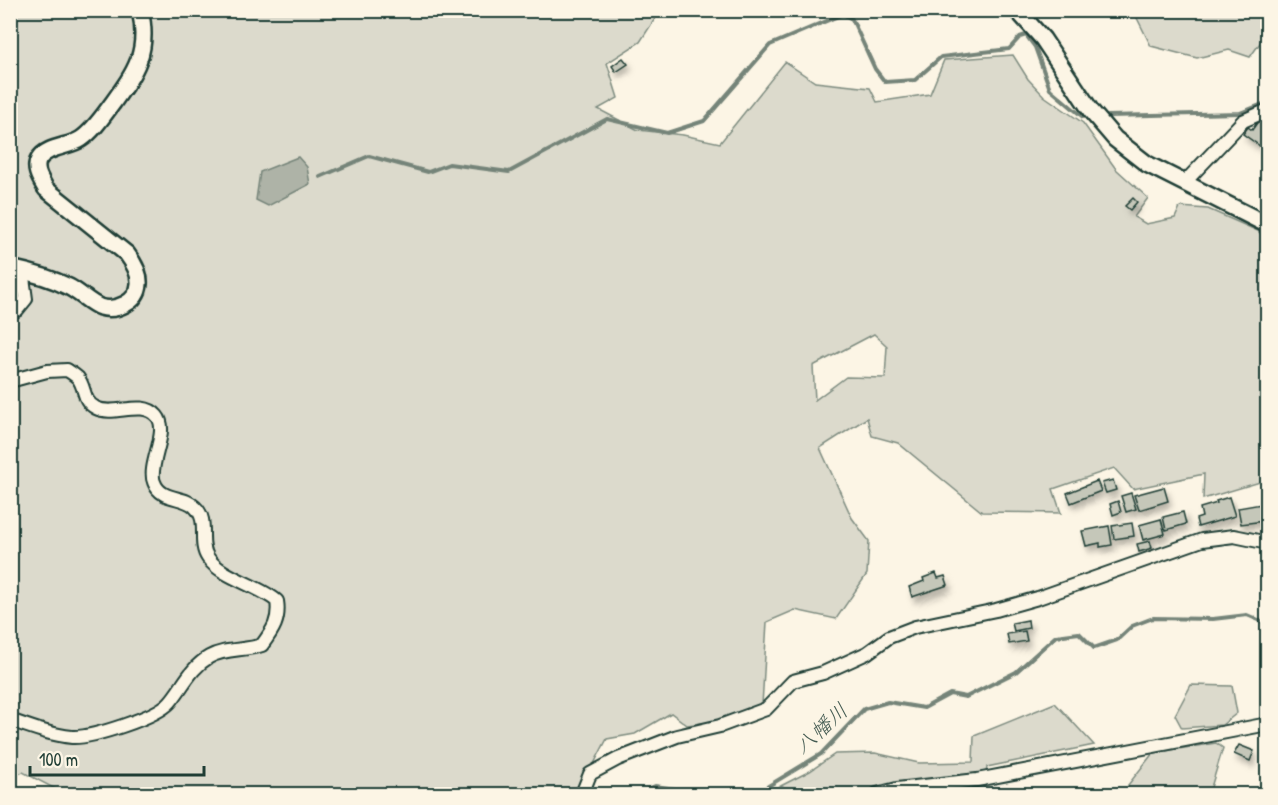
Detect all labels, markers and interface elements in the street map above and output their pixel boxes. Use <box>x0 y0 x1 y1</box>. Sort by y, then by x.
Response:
water label: 八幡川 <box>788 696 854 760</box>
scale bar <box>30 739 204 777</box>
text: 100 m <box>39 747 78 772</box>

